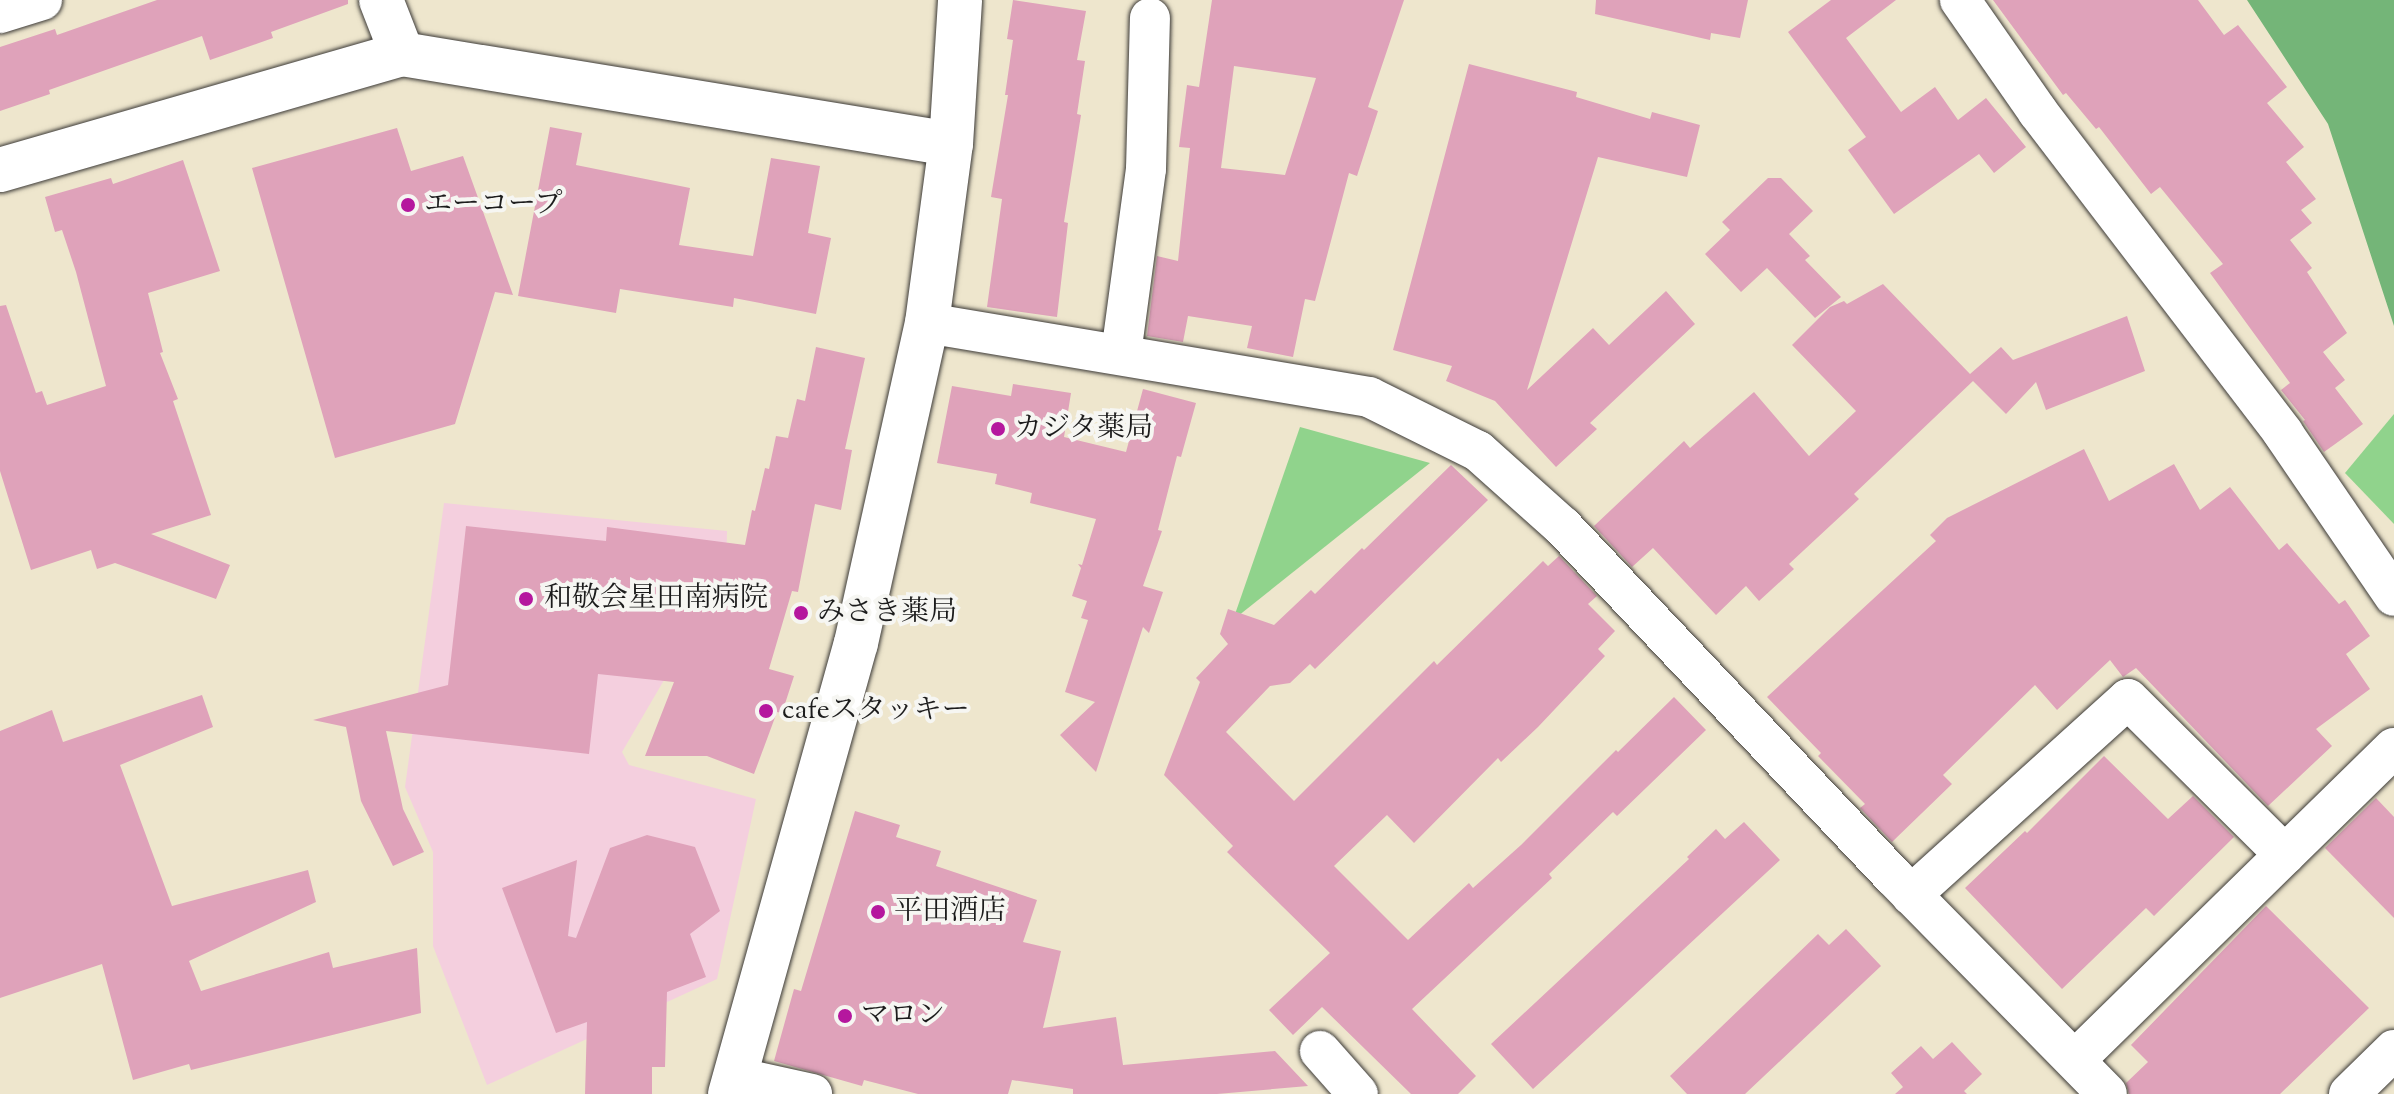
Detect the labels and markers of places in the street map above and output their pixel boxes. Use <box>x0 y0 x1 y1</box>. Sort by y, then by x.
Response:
place label: エーコープ <box>424 188 564 222</box>
marker: エーコープ <box>399 196 417 214</box>
place label: カジタ薬局 <box>1014 412 1154 446</box>
marker: カジタ薬局 <box>989 420 1007 438</box>
place label: 和敬会星田南病院 <box>544 582 768 616</box>
marker: 和敬会星田南病院 <box>515 588 537 610</box>
place label: みさき薬局 <box>817 596 957 630</box>
marker: みさき薬局 <box>792 604 810 622</box>
place label: cafeスタッキー <box>782 694 970 728</box>
marker: cafeスタッキー <box>757 702 775 720</box>
place label: 平田酒店 <box>894 895 1006 929</box>
marker: 平田酒店 <box>869 903 887 921</box>
place label: マロン <box>861 999 945 1033</box>
marker: マロン <box>836 1007 854 1025</box>

